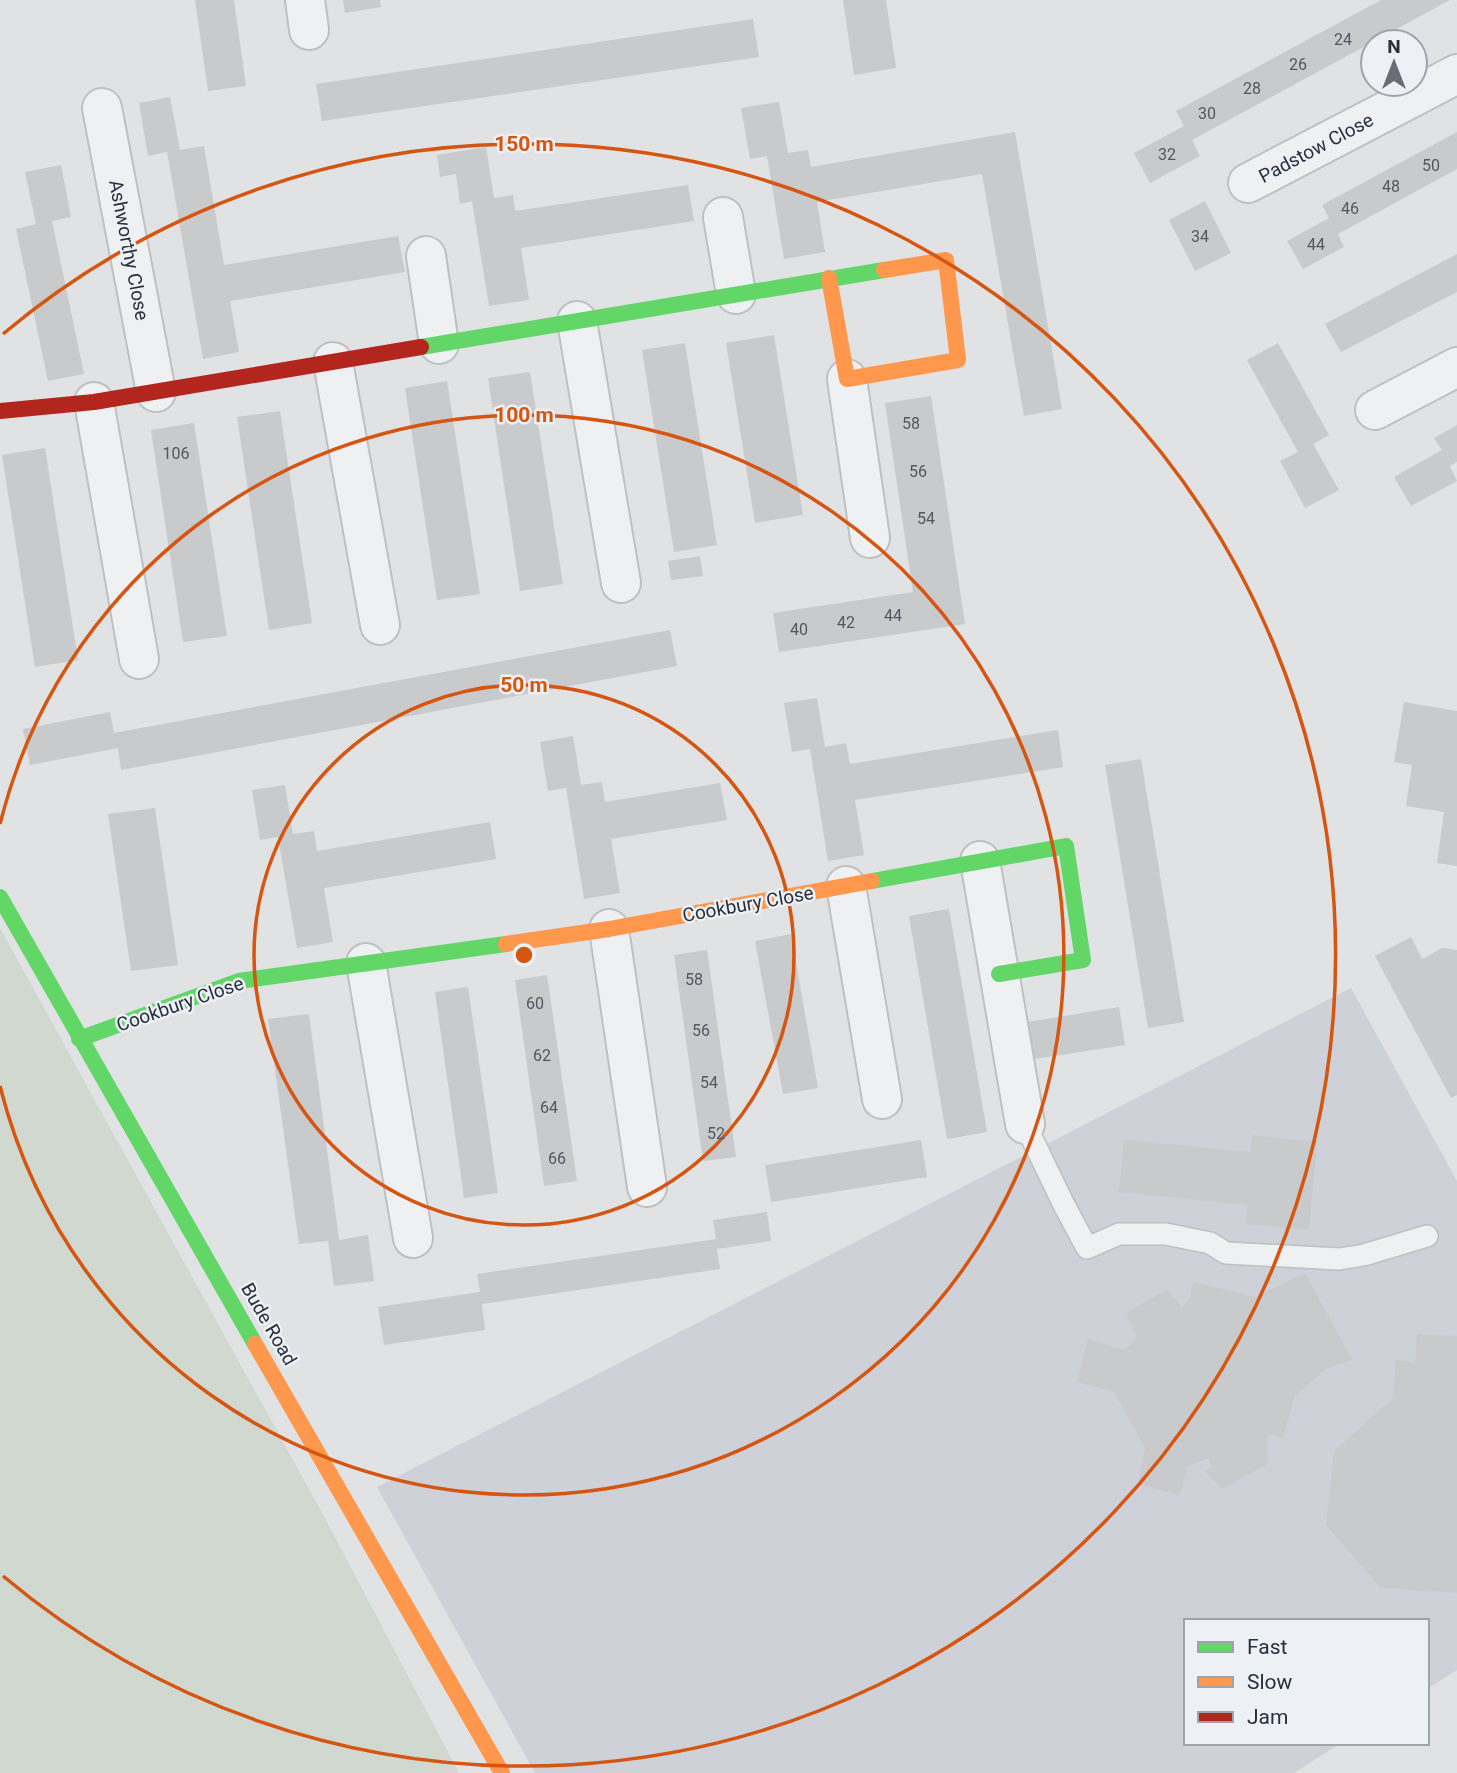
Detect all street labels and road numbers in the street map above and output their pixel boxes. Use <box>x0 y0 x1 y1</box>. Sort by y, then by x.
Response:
street label: Padstow Close <box>1255 108 1377 188</box>
street label: Ashworthy Close <box>104 178 154 322</box>
street label: Cookbury Close <box>681 881 815 927</box>
street label: Cookbury Close <box>113 972 247 1036</box>
street label: Bude Road <box>236 1279 302 1369</box>

